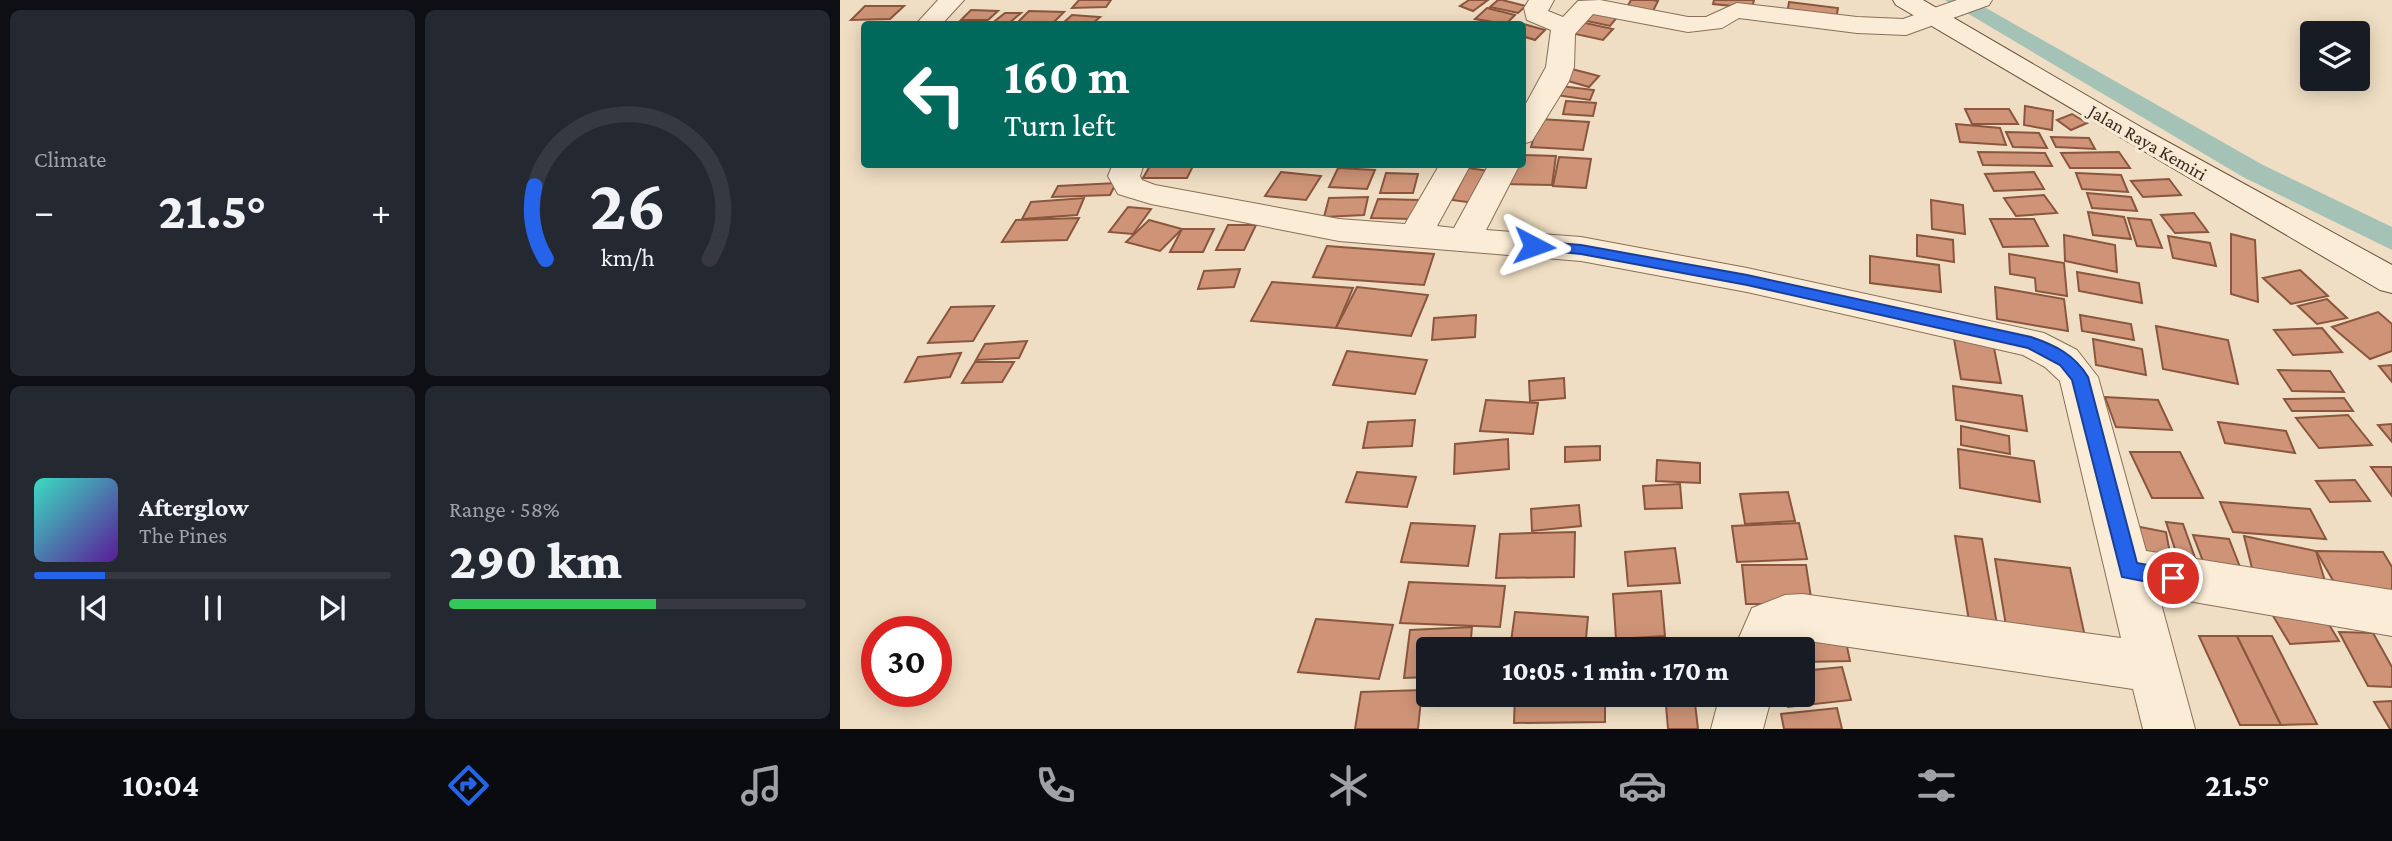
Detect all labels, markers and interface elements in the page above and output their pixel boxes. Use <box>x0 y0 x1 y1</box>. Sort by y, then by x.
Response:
map controls <box>2300 21 2370 91</box>
button: layers <box>2300 21 2370 91</box>
icon: left <box>889 49 980 140</box>
text: 160 m <box>1004 49 1130 104</box>
street label: Jalan Raya Kemiri <box>2083 99 2211 185</box>
text: Turn left <box>1004 107 1115 143</box>
text: Climate <box>34 146 106 172</box>
text: 26 <box>589 164 666 245</box>
text: 21.5° <box>158 181 267 239</box>
text: − <box>34 190 54 232</box>
text: + <box>371 190 391 232</box>
position arrow <box>1497 209 1571 283</box>
text: km/h <box>601 244 654 271</box>
text: Afterglow <box>139 493 249 522</box>
text: Range · 58% <box>449 496 560 522</box>
text: The Pines <box>139 522 227 548</box>
text: 290 km <box>449 531 622 589</box>
pin <box>2143 548 2203 608</box>
icon: arrive <box>2154 559 2192 597</box>
icon: previous <box>75 589 113 627</box>
icon: pause <box>194 589 232 627</box>
icon: next <box>313 589 351 627</box>
speed limit sign: 30 <box>861 616 952 707</box>
text: 10:05 · 1 min · 170 m <box>1502 657 1729 686</box>
icon: directions <box>444 761 493 810</box>
icon: music <box>737 761 786 810</box>
icon: phone <box>1031 761 1080 810</box>
icon: climate <box>1324 761 1373 810</box>
icon: car <box>1618 761 1667 810</box>
icon: filters <box>1912 761 1961 810</box>
text: 10:04 <box>122 767 199 803</box>
text: 21.5° <box>2205 767 2270 803</box>

